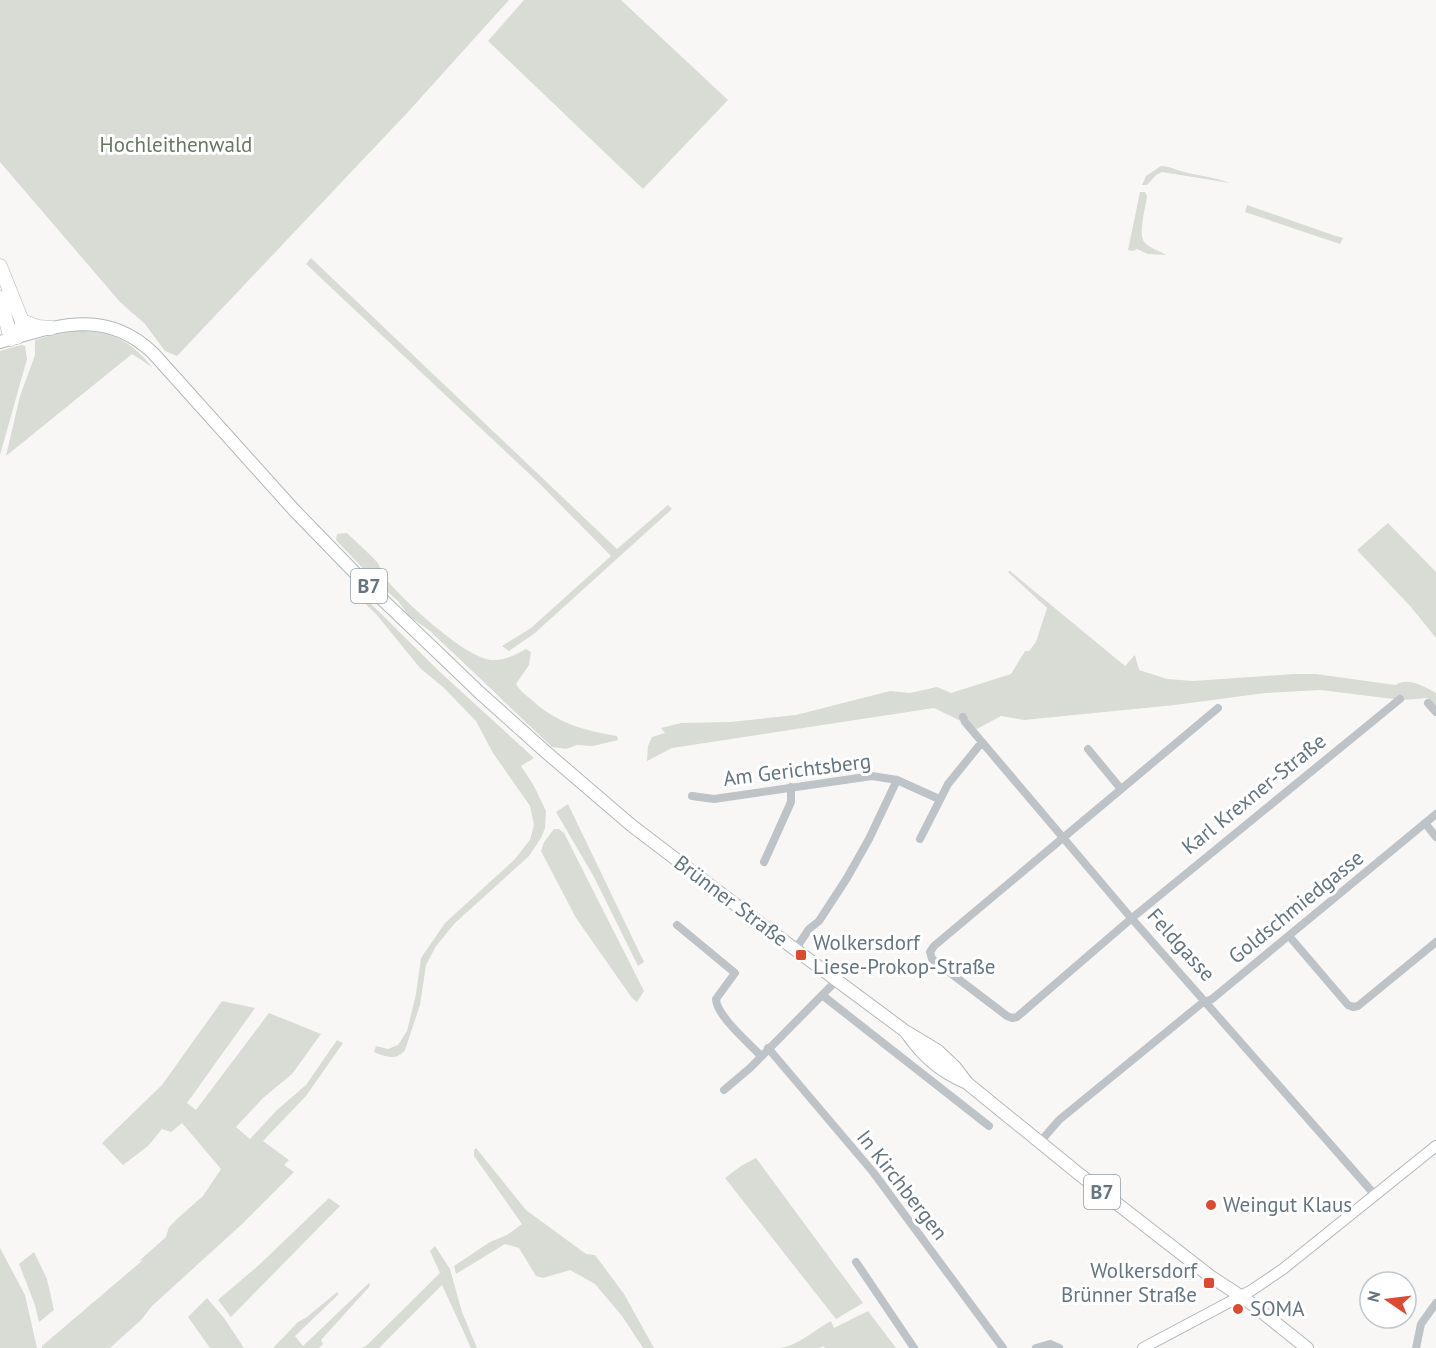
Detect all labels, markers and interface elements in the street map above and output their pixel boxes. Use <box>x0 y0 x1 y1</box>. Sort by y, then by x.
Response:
park label: Hochleithenwald <box>100 131 252 158</box>
road number: B7 <box>351 569 387 603</box>
street label: Karl Krexner-Straße <box>1176 727 1331 860</box>
street label: Am Gerichtsberg <box>722 747 872 792</box>
street label: Goldschmiedgasse <box>1223 844 1369 969</box>
street label: Brünner Straße <box>669 849 794 952</box>
street label: Feldgasse <box>1142 903 1221 987</box>
place label: Wolkersdorf Liese-Prokop-Straße <box>813 929 996 980</box>
marker: Wolkersdorf Liese-Prokop-Straße <box>794 948 808 962</box>
street label: In Kirchbergen <box>851 1124 954 1245</box>
road number: B7 <box>1084 1175 1120 1209</box>
place label: Weingut Klaus <box>1223 1191 1352 1218</box>
marker: Weingut Klaus <box>1204 1198 1218 1212</box>
place label: Wolkersdorf Brünner Straße <box>1061 1257 1198 1308</box>
north arrow <box>1358 1270 1418 1330</box>
marker: Wolkersdorf Brünner Straße <box>1202 1276 1216 1290</box>
text: N <box>1362 1289 1384 1304</box>
place label: SOMA <box>1250 1295 1305 1322</box>
marker: SOMA <box>1231 1302 1245 1316</box>

